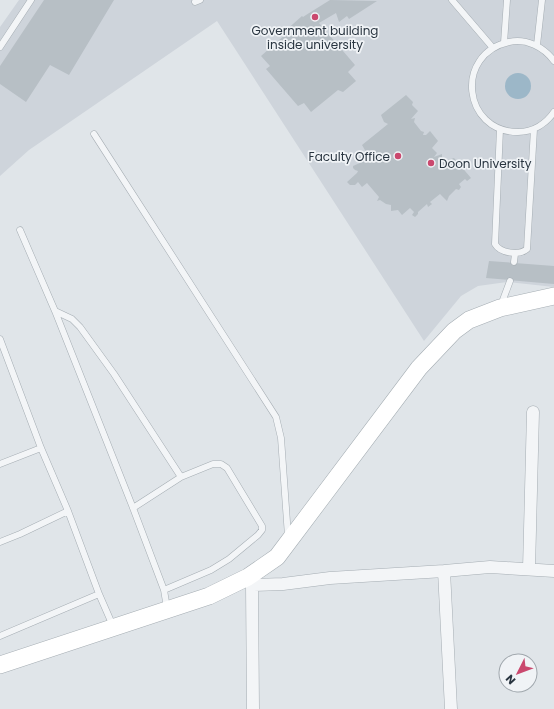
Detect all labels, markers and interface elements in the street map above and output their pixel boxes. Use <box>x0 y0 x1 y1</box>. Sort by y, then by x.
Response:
marker: Government building inside university <box>310 12 320 22</box>
place label: Government building inside university <box>252 22 378 53</box>
place label: Faculty Office <box>309 148 390 165</box>
marker: Faculty Office <box>393 151 403 161</box>
place label: Doon University <box>439 155 532 172</box>
marker: Doon University <box>426 158 436 168</box>
north arrow <box>498 653 538 693</box>
text: N <box>502 671 519 688</box>

